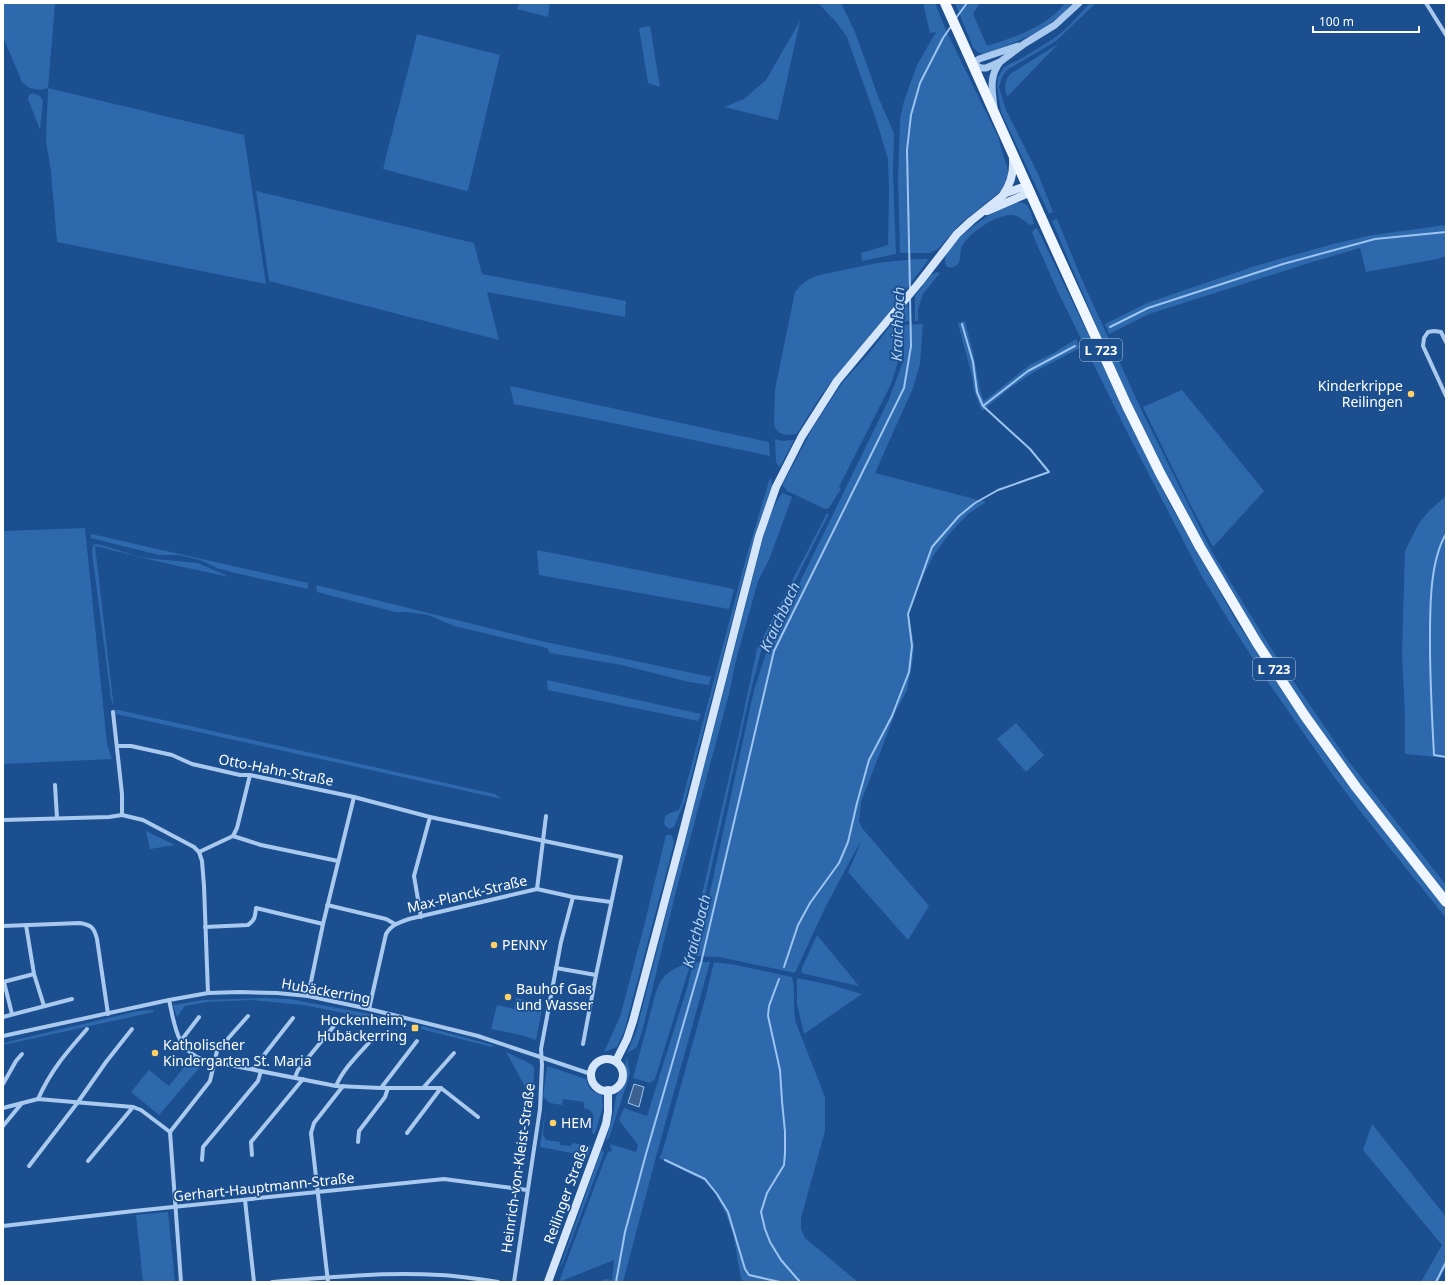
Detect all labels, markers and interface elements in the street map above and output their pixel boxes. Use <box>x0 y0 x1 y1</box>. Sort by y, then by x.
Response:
scale bar <box>1313 8 1419 34</box>
text: 100 m <box>1319 13 1354 30</box>
water label: Kraichbach <box>886 286 908 362</box>
road number: L 723 <box>1080 339 1122 361</box>
place label: Kinderkrippe Reilingen <box>1318 376 1403 411</box>
marker: Kinderkrippe Reilingen <box>1406 389 1416 399</box>
water label: Kraichbach <box>754 579 804 655</box>
road number: L 723 <box>1253 658 1295 680</box>
street label: Otto-Hahn-Straße <box>217 749 335 790</box>
street label: Max-Planck-Straße <box>405 870 529 917</box>
water label: Kraichbach <box>677 892 715 969</box>
place label: PENNY <box>502 935 548 954</box>
marker: PENNY <box>489 940 499 950</box>
street label: Hubäckerring <box>280 973 372 1008</box>
place label: Bauhof Gas und Wasser <box>516 979 593 1014</box>
marker: Bauhof Gas und Wasser <box>503 992 513 1002</box>
place label: Hockenheim, Hubäckerring <box>317 1010 407 1045</box>
marker: Hockenheim, Hubäckerring <box>410 1023 420 1033</box>
place label: Katholischer Kindergarten St. Maria <box>163 1035 312 1070</box>
marker: Katholischer Kindergarten St. Maria <box>150 1048 160 1058</box>
street label: Heinrich-von-Kleist-Straße <box>496 1082 539 1254</box>
place label: HEM <box>561 1113 592 1132</box>
marker: HEM <box>548 1118 558 1128</box>
street label: Reilinger Straße <box>539 1141 592 1246</box>
street label: Gerhart-Hauptmann-Straße <box>173 1168 355 1205</box>

